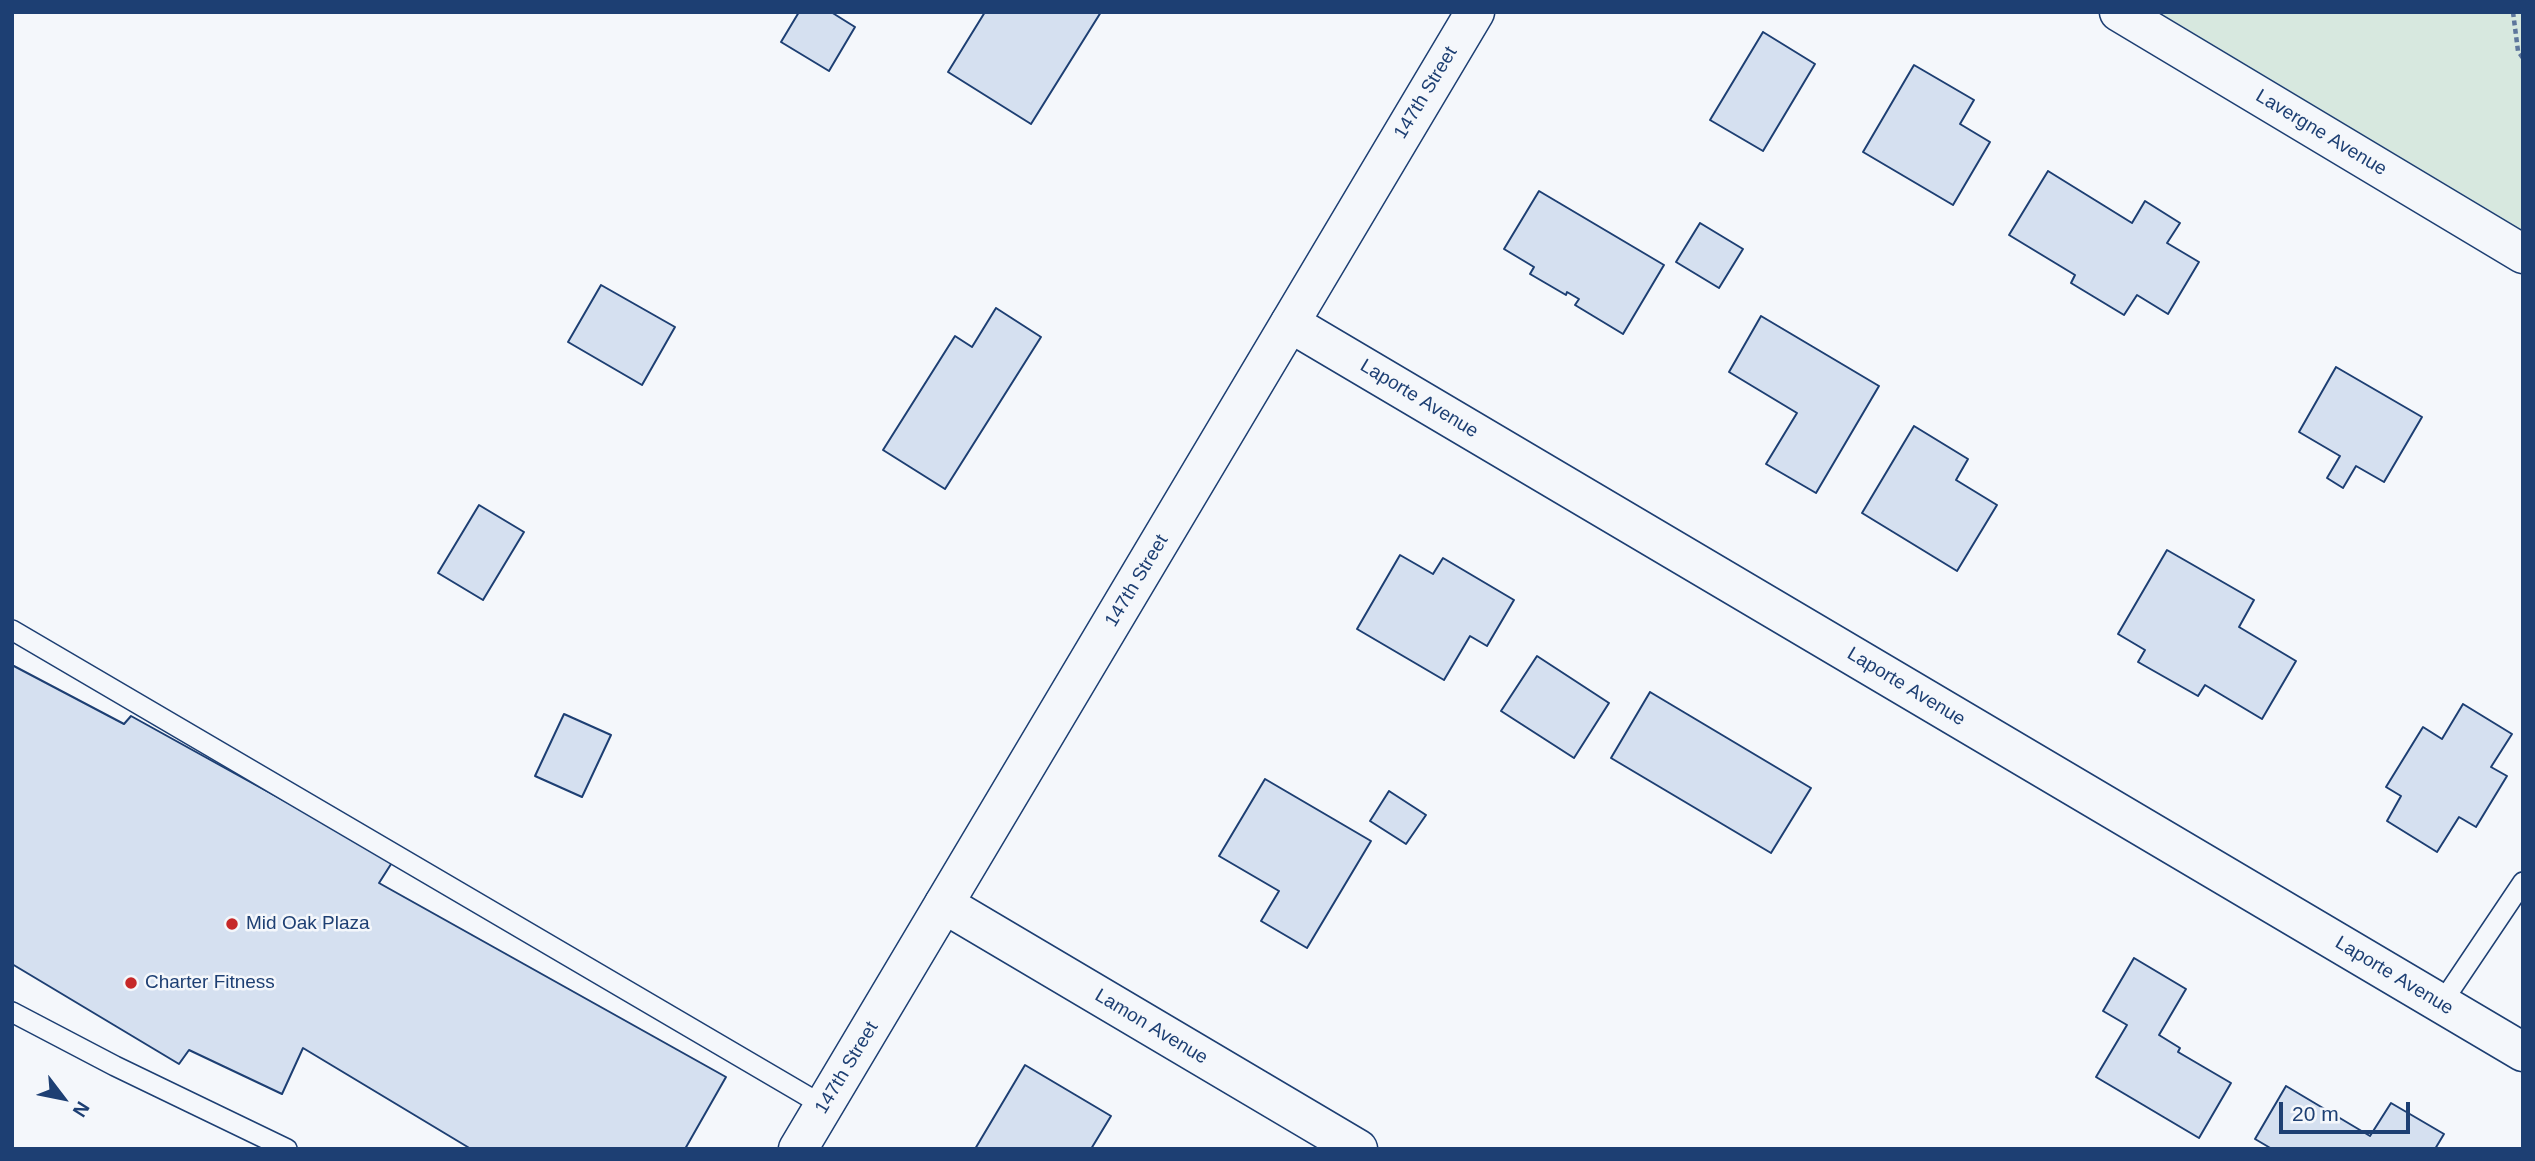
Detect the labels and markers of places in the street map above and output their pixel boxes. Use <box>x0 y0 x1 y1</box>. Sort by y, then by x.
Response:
place label: Mid Oak Plaza <box>246 913 370 935</box>
marker: Mid Oak Plaza <box>224 916 240 932</box>
place label: Charter Fitness <box>145 972 275 994</box>
marker: Charter Fitness <box>123 975 139 991</box>

